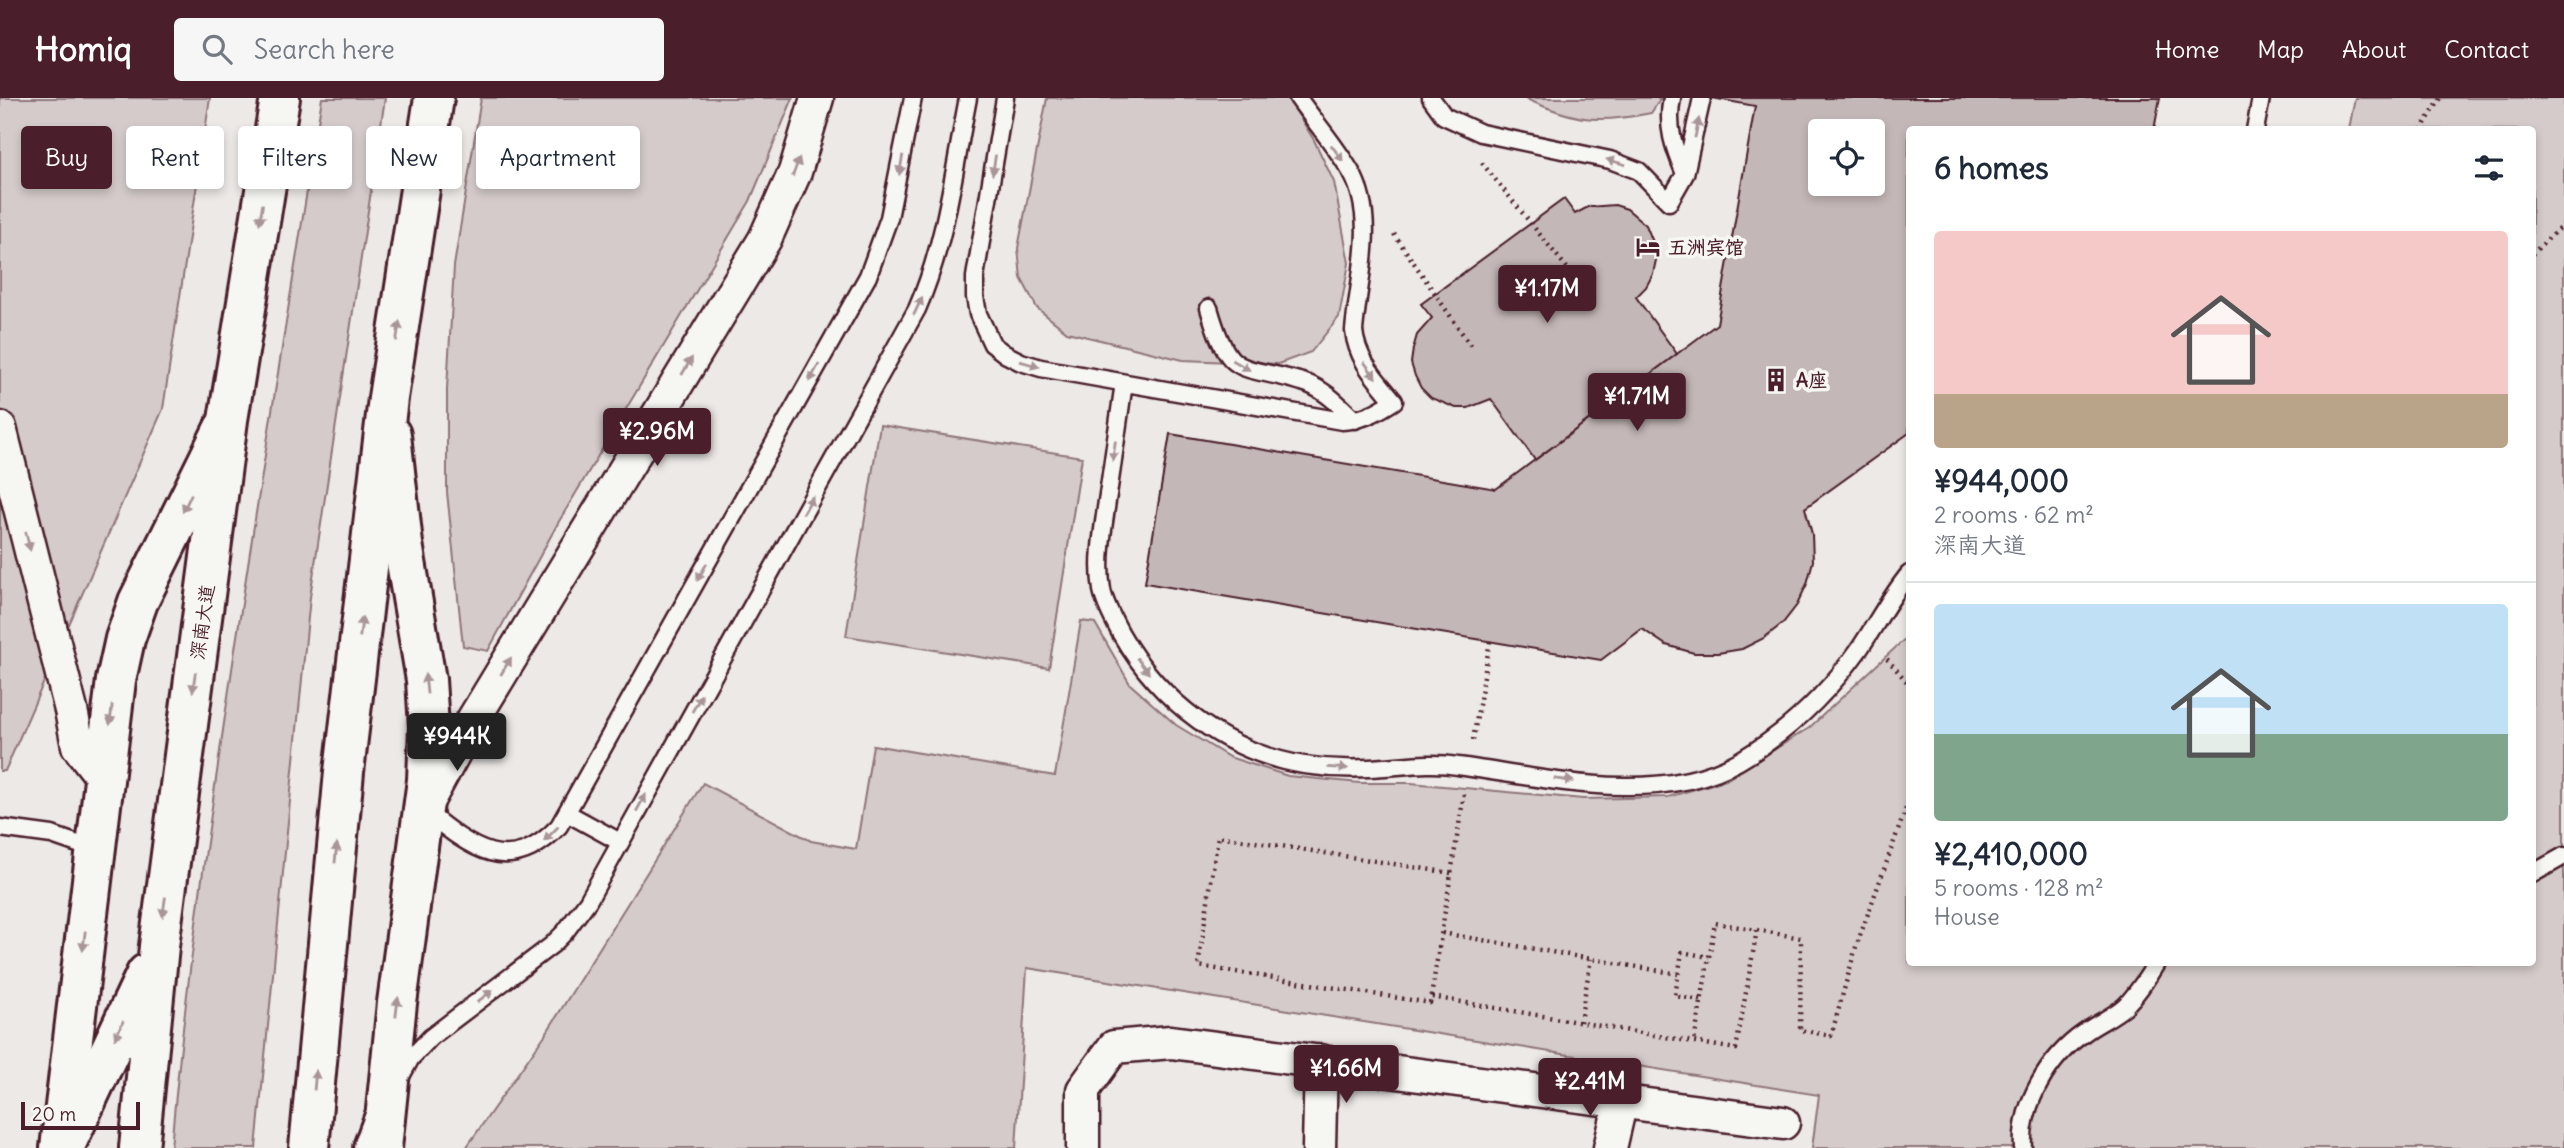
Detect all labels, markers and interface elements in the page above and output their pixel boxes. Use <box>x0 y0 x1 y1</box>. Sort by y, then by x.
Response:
search box <box>174 18 664 81</box>
text: Homiq <box>35 28 132 70</box>
icon: search <box>198 30 236 68</box>
text: Search here <box>254 33 395 66</box>
text: Home <box>2155 34 2219 64</box>
text: Map <box>2257 34 2304 64</box>
text: About <box>2342 34 2406 64</box>
text: Contact <box>2444 34 2529 64</box>
one-way arrow <box>1691 117 1702 139</box>
map controls <box>1808 119 1885 196</box>
button: locate <box>1808 119 1885 196</box>
chip: Buy <box>21 126 112 189</box>
chip: Rent <box>126 126 224 189</box>
chip: Filters <box>238 126 352 189</box>
chip: New <box>366 126 462 189</box>
chip: Apartment <box>476 126 640 189</box>
one-way arrow <box>1330 144 1345 162</box>
text: 6 homes <box>1934 149 2049 187</box>
icon: filters <box>2470 149 2508 187</box>
one-way arrow <box>895 154 906 176</box>
one-way arrow <box>988 154 999 176</box>
one-way arrow <box>791 157 802 178</box>
one-way arrow <box>1605 157 1626 167</box>
one-way arrow <box>255 203 266 225</box>
hotel icon: 五洲宾馆 <box>1634 233 1662 261</box>
place label: 五洲宾馆 <box>1668 235 1744 259</box>
pin: ¥1.17M <box>1490 266 1604 325</box>
text: ¥1.17M <box>1514 273 1580 302</box>
icon: home <box>2158 277 2284 403</box>
one-way arrow <box>913 295 924 316</box>
one-way arrow <box>393 320 404 342</box>
one-way arrow <box>681 357 694 376</box>
one-way arrow <box>1231 359 1250 371</box>
one-way arrow <box>1020 360 1041 370</box>
one-way arrow <box>1363 361 1377 379</box>
one-way arrow <box>808 364 820 383</box>
building icon: A座 <box>1762 366 1790 394</box>
place label: A座 <box>1796 368 1827 392</box>
pin: ¥1.71M <box>1580 374 1694 433</box>
text: ¥1.71M <box>1604 381 1670 410</box>
pin: ¥2.96M <box>600 408 714 468</box>
text: ¥2.96M <box>619 416 695 445</box>
one-way arrow <box>1108 440 1119 462</box>
text: ¥944,000 <box>1934 462 2069 500</box>
one-way arrow <box>181 493 193 513</box>
one-way arrow <box>802 495 814 514</box>
text: 2 rooms · 62 m² <box>1934 500 2094 529</box>
text: 深南大道 <box>1934 530 2026 559</box>
one-way arrow <box>23 531 34 553</box>
one-way arrow <box>696 562 708 581</box>
street label: 深南大道 <box>185 583 219 661</box>
one-way arrow <box>356 616 367 638</box>
icon: home <box>2158 650 2284 776</box>
one-way arrow <box>500 656 513 675</box>
one-way arrow <box>1136 657 1151 675</box>
one-way arrow <box>188 671 199 693</box>
one-way arrow <box>420 672 431 694</box>
one-way arrow <box>691 693 703 713</box>
one-way arrow <box>106 705 117 727</box>
pin: ¥944K <box>408 714 506 773</box>
text: ¥944K <box>423 721 491 750</box>
one-way arrow <box>1327 762 1349 773</box>
one-way arrow <box>1553 775 1575 786</box>
one-way arrow <box>635 794 647 813</box>
one-way arrow <box>543 825 560 841</box>
text: ¥2,410,000 <box>1934 835 2088 873</box>
one-way arrow <box>331 842 342 864</box>
text: 5 rooms · 128 m² <box>1934 873 2104 902</box>
one-way arrow <box>158 897 169 919</box>
text: House <box>1934 902 2000 931</box>
one-way arrow <box>78 930 89 952</box>
one-way arrow <box>476 989 494 1003</box>
one-way arrow <box>391 996 402 1018</box>
one-way arrow <box>114 1020 125 1040</box>
pin: ¥1.66M <box>1289 1046 1403 1105</box>
text: ¥1.66M <box>1310 1053 1382 1082</box>
pin: ¥2.41M <box>1533 1058 1647 1118</box>
text: ¥2.41M <box>1554 1066 1626 1095</box>
one-way arrow <box>310 1069 321 1091</box>
scale bar <box>21 1099 140 1131</box>
text: 20 m <box>32 1102 76 1126</box>

